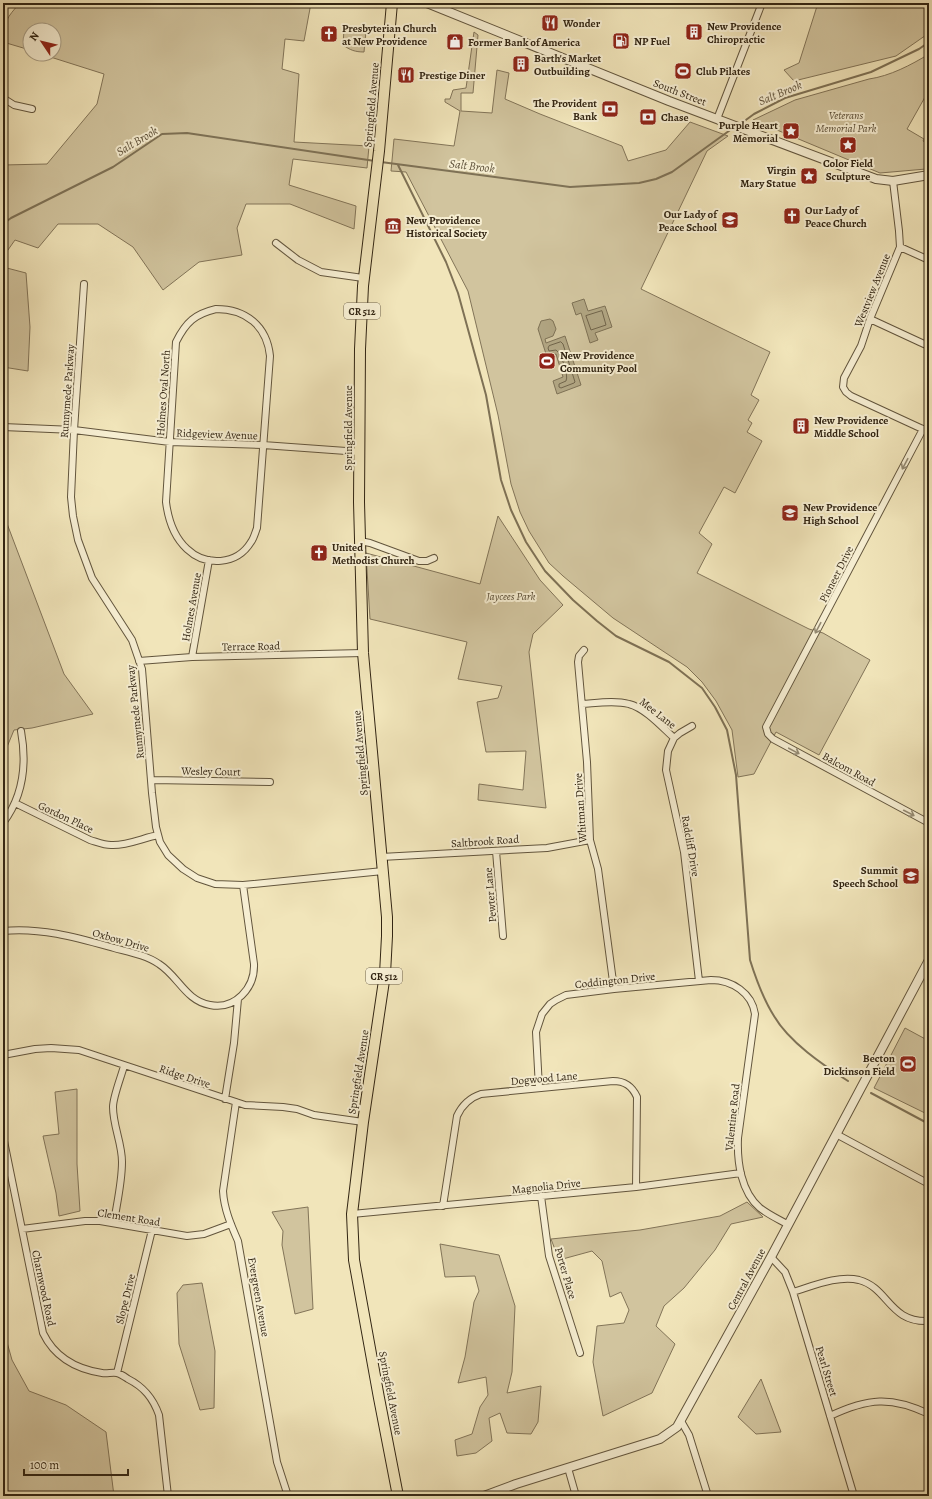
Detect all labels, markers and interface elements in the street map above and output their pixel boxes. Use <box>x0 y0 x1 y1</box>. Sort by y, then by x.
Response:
restaurant icon: Wonder <box>540 13 560 33</box>
place label: Wonder <box>562 16 601 31</box>
place label: New Providence Chiropractic <box>707 19 781 47</box>
place label: Presbyterian Church at New Providence <box>342 21 437 49</box>
north arrow <box>22 22 62 62</box>
building icon: New Providence Chiropractic <box>684 22 704 42</box>
church icon: Presbyterian Church at New Providence <box>319 24 339 44</box>
text: N <box>26 29 43 44</box>
fuel station icon: NP Fuel <box>611 31 631 51</box>
shop icon: Former Bank of America <box>445 32 465 52</box>
place label: NP Fuel <box>634 34 670 49</box>
place label: Former Bank of America <box>468 35 581 50</box>
place label: Barth's Market Outbuilding <box>534 51 602 79</box>
building icon: Barth's Market Outbuilding <box>511 54 531 74</box>
sports icon: Club Pilates <box>673 61 693 81</box>
street label: Springfield Avenue <box>360 62 383 148</box>
place label: Club Pilates <box>696 64 751 79</box>
restaurant icon: Prestige Diner <box>396 65 416 85</box>
place label: Prestige Diner <box>419 68 486 83</box>
street label: South Street <box>651 75 709 110</box>
water label: Salt Brook <box>756 76 805 109</box>
place label: The Provident Bank <box>533 96 597 124</box>
bank icon: The Provident Bank <box>600 99 620 119</box>
bank icon: Chase <box>638 107 658 127</box>
park label: Veterans Memorial Park <box>816 108 876 136</box>
place label: Chase <box>661 110 689 125</box>
place label: Purple Heart Memorial <box>719 118 778 146</box>
place icon: Purple Heart Memorial <box>781 121 801 141</box>
water label: Salt Brook <box>113 122 161 160</box>
place icon: Color Field Sculpture <box>838 135 858 155</box>
water label: Salt Brook <box>448 155 496 177</box>
place label: Color Field Sculpture <box>823 156 873 184</box>
place label: Virgin Mary Statue <box>740 163 796 191</box>
place icon: Virgin Mary Statue <box>799 166 819 186</box>
place label: Our Lady of Peace Church <box>805 203 867 231</box>
church icon: Our Lady of Peace Church <box>782 206 802 226</box>
place label: Our Lady of Peace School <box>658 207 719 235</box>
school or university icon: Our Lady of Peace School <box>720 210 740 230</box>
place label: New Providence Historical Society <box>406 213 488 241</box>
museum icon: New Providence Historical Society <box>383 216 403 236</box>
street label: Westview Avenue <box>851 251 894 330</box>
road number: CR 512 <box>344 303 380 319</box>
street label: Runnymede Parkway <box>57 343 78 439</box>
place label: New Providence Community Pool <box>560 348 637 376</box>
street label: Holmes Oval North <box>153 349 174 437</box>
sports icon: New Providence Community Pool <box>537 351 557 371</box>
street label: Springfield Avenue <box>341 385 356 471</box>
place label: New Providence Middle School <box>814 413 888 441</box>
building icon: New Providence Middle School <box>791 416 811 436</box>
street label: Ridgeview Avenue <box>176 426 258 443</box>
one-way arrow <box>900 457 908 469</box>
place label: New Providence High School <box>803 500 877 528</box>
school or university icon: New Providence High School <box>780 503 800 523</box>
place label: United Methodist Church <box>332 540 415 568</box>
church icon: United Methodist Church <box>309 543 329 563</box>
street label: Pioneer Drive <box>816 543 857 605</box>
street label: Holmes Avenue <box>178 571 205 643</box>
park label: Jaycees Park <box>486 589 536 604</box>
one-way arrow <box>814 622 822 634</box>
street label: Terrace Road <box>222 638 280 655</box>
street label: Runnymede Parkway <box>123 664 148 760</box>
street label: Mee Lane <box>636 694 679 733</box>
street label: Springfield Avenue <box>349 710 372 796</box>
one-way arrow <box>788 747 800 755</box>
street label: Balcom Road <box>819 749 878 790</box>
street label: Wesley Court <box>180 763 241 780</box>
street label: Whitman Drive <box>571 772 590 844</box>
street label: Gordon Place <box>36 798 96 837</box>
one-way arrow <box>903 809 915 817</box>
street label: Radcliff Drive <box>678 814 703 878</box>
street label: Saltbrook Road <box>450 832 520 851</box>
place label: Summit Speech School <box>833 863 898 891</box>
school or university icon: Summit Speech School <box>901 866 921 886</box>
street label: Pewter Lane <box>481 867 500 923</box>
street label: Oxbow Drive <box>91 925 151 956</box>
road number: CR 512 <box>366 968 402 984</box>
street label: Coddington Drive <box>574 969 656 992</box>
street label: Springfield Avenue <box>344 1029 373 1115</box>
place label: Becton Dickinson Field <box>824 1051 895 1079</box>
sports icon: Becton Dickinson Field <box>898 1054 918 1074</box>
street label: Ridge Drive <box>157 1061 212 1092</box>
street label: Dogwood Lane <box>510 1068 578 1089</box>
street label: Valentine Road <box>721 1083 743 1152</box>
street label: Magnolia Drive <box>511 1175 581 1198</box>
street label: Clement Road <box>96 1205 161 1230</box>
street label: Porter Place <box>551 1245 580 1301</box>
street label: Central Avenue <box>724 1246 769 1313</box>
street label: Charnwood Road <box>28 1249 59 1328</box>
street label: Evergreen Avenue <box>244 1256 273 1338</box>
street label: Slope Drive <box>112 1272 139 1326</box>
street label: Pearl Street <box>812 1344 841 1398</box>
street label: Springfield Avenue <box>375 1350 406 1436</box>
scale bar <box>24 1451 128 1477</box>
text: 100 m <box>30 1457 59 1473</box>

